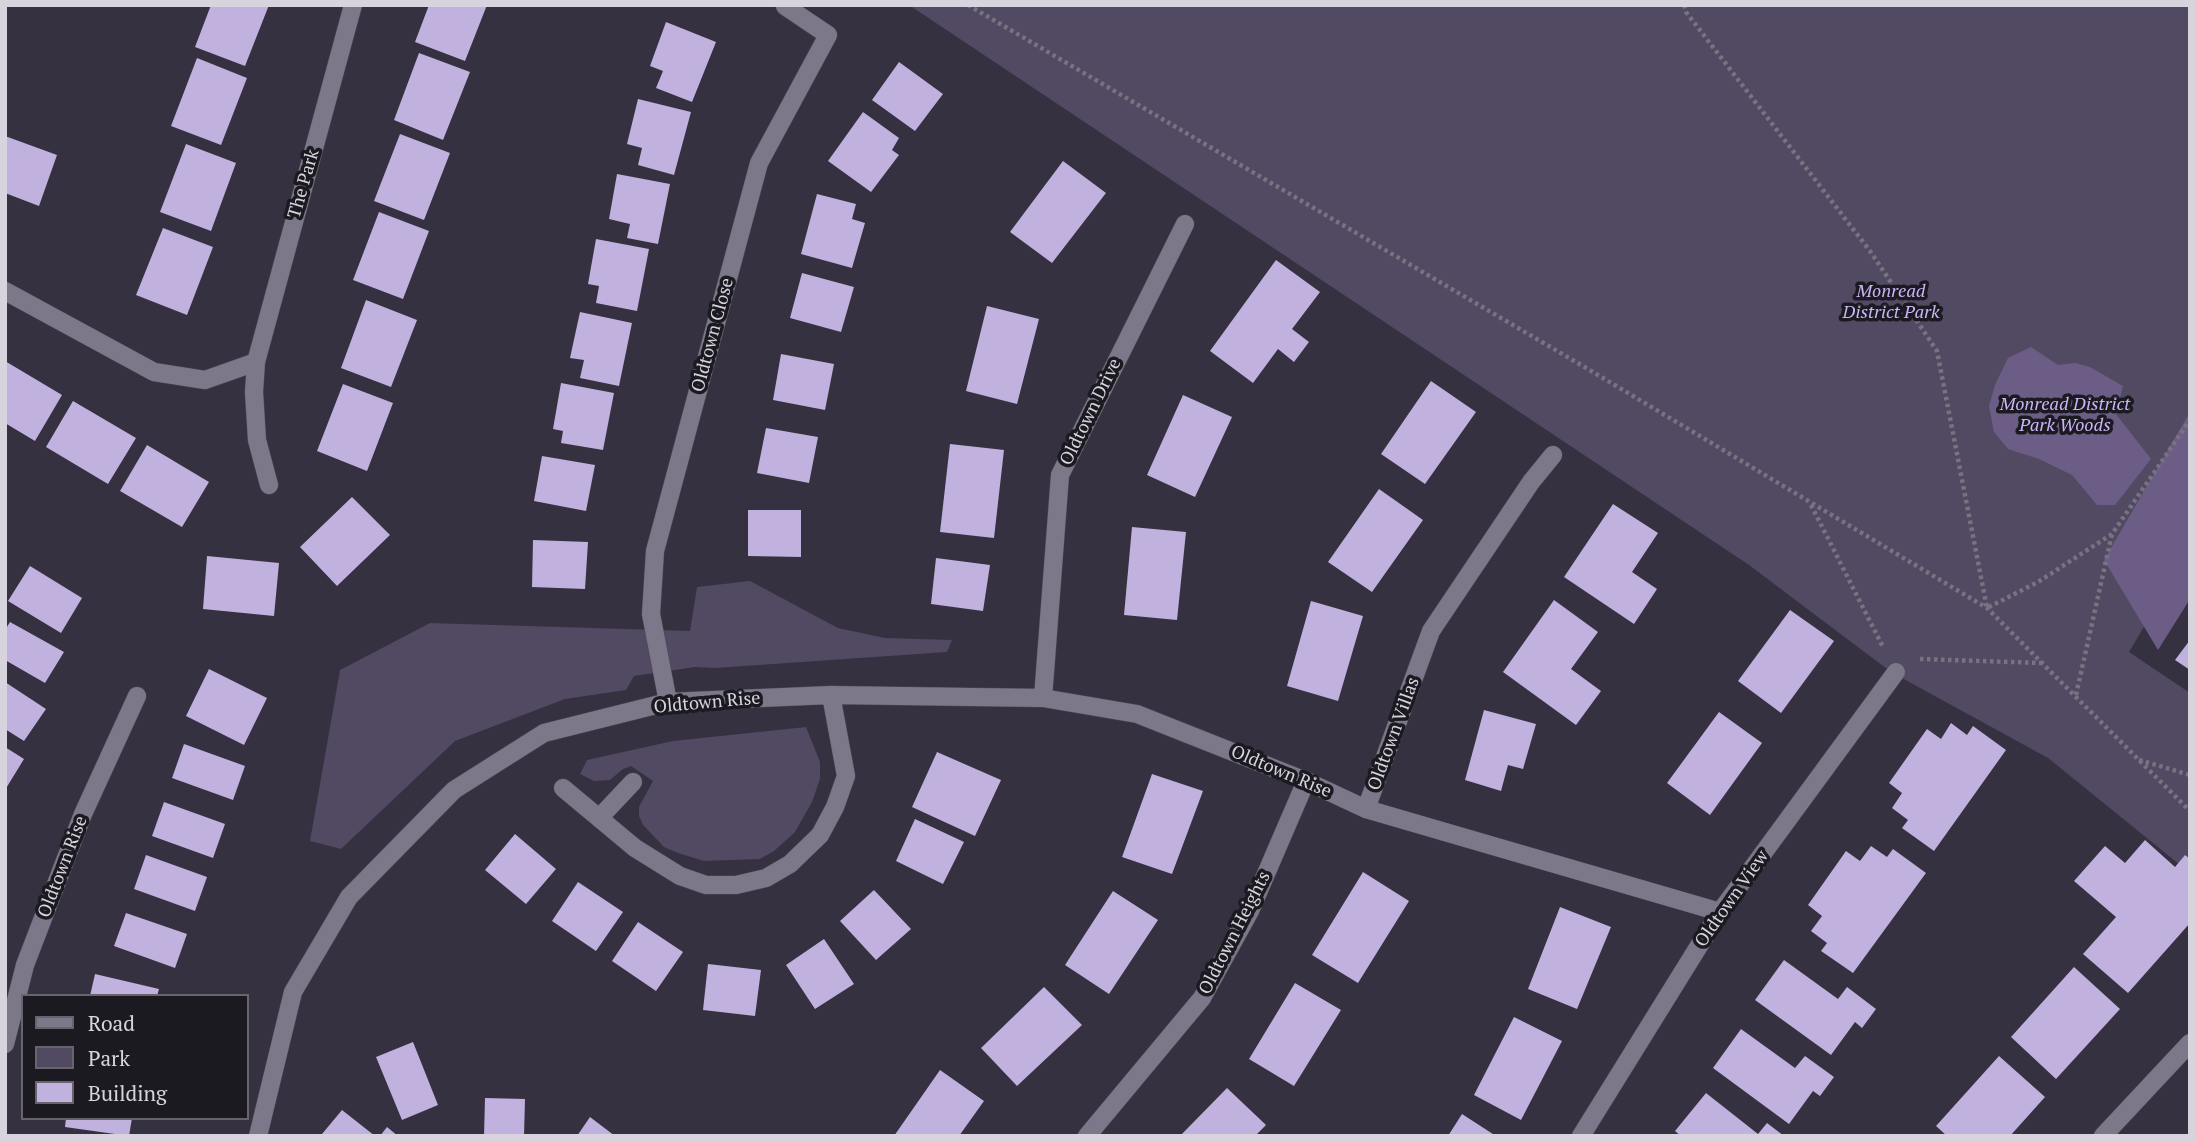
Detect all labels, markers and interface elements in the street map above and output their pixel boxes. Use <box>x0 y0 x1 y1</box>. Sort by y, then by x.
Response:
street label: The Park <box>284 147 324 221</box>
street label: Oldtown Close <box>687 276 739 394</box>
park label: Monread District Park <box>1842 281 1940 324</box>
street label: Oldtown Drive <box>1056 355 1126 469</box>
park label: Monread District Park Woods <box>2000 394 2130 436</box>
street label: Oldtown Villas <box>1364 675 1424 793</box>
street label: Oldtown Rise <box>653 688 761 718</box>
street label: Oldtown Rise <box>1228 741 1334 803</box>
street label: Oldtown Rise <box>34 813 92 921</box>
street label: Oldtown View <box>1691 846 1773 952</box>
street label: Oldtown Heights <box>1195 868 1275 998</box>
legend <box>21 994 248 1120</box>
text: Road <box>88 1009 135 1037</box>
text: Park <box>88 1044 130 1072</box>
text: Building <box>88 1079 167 1107</box>

